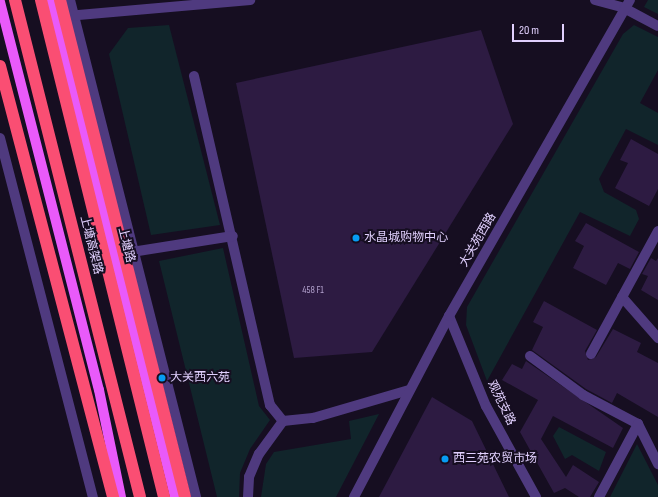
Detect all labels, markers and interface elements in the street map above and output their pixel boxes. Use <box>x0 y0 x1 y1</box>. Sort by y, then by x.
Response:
scale bar <box>514 16 566 42</box>
text: 20 m <box>519 23 539 38</box>
street label: 大关苑西路 <box>457 210 499 270</box>
street label: 上塘高架路 <box>77 214 105 276</box>
street label: 上塘路 <box>115 226 137 264</box>
place label: 水晶城购物中心 <box>364 231 448 245</box>
marker: 水晶城购物中心 <box>351 233 361 243</box>
house number: 458 F1 <box>302 285 324 297</box>
place label: 大关西六苑 <box>170 371 230 385</box>
marker: 大关西六苑 <box>157 373 167 383</box>
street label: 观苑支路 <box>484 378 518 428</box>
place label: 西三苑农贸市场 <box>453 452 537 466</box>
marker: 西三苑农贸市场 <box>440 454 450 464</box>

